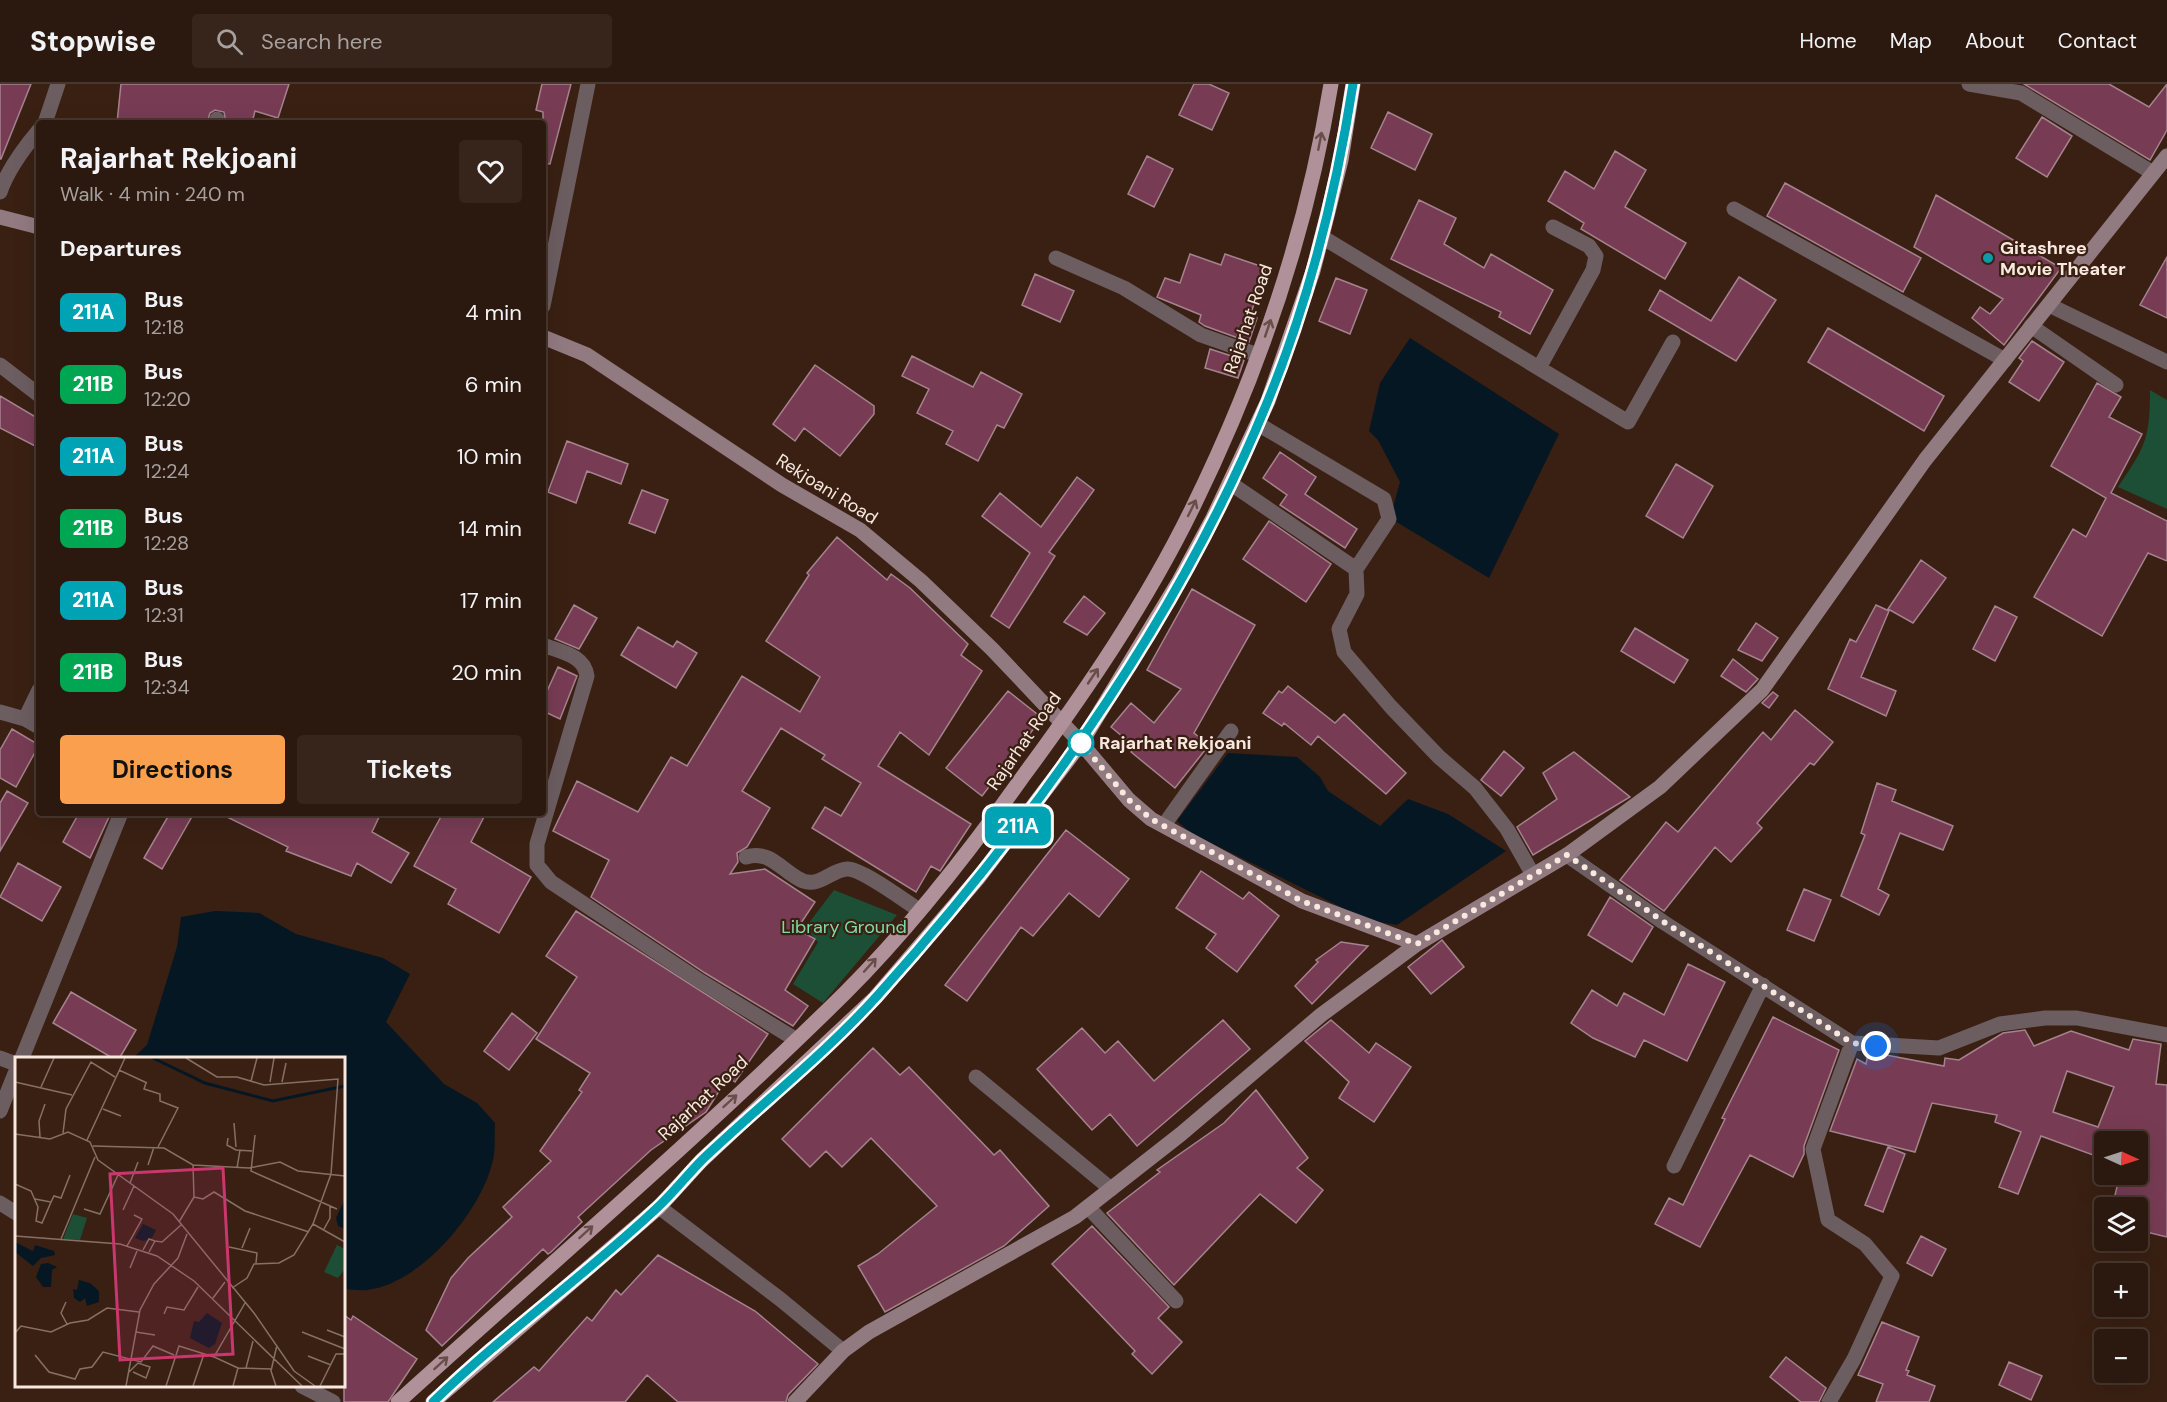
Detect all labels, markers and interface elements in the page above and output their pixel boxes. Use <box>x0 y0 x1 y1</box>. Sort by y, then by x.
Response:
search box <box>192 14 612 68</box>
text: Stopwise <box>30 23 156 60</box>
icon: search <box>213 25 246 58</box>
text: Search here <box>261 27 382 56</box>
text: Home <box>1799 27 1857 55</box>
text: Map <box>1890 27 1932 55</box>
text: About <box>1965 27 2025 55</box>
text: Contact <box>2058 27 2137 55</box>
one-way arrow <box>1315 131 1326 151</box>
text: Rajarhat Rekjoani <box>60 140 297 177</box>
button: heart <box>459 140 522 203</box>
text: Walk · 4 min · 240 m <box>60 181 245 207</box>
text: Departures <box>60 234 182 263</box>
place label: Gitashree Movie Theater <box>2000 236 2126 281</box>
marker: Gitashree Movie Theater <box>1981 251 1995 265</box>
street label: Rajarhat Road <box>1218 261 1278 377</box>
text: Bus <box>144 285 184 314</box>
text: 211A <box>72 298 114 326</box>
text: 4 min <box>465 298 522 327</box>
text: 12:18 <box>144 314 185 340</box>
one-way arrow <box>1263 320 1274 338</box>
text: Bus <box>144 357 183 386</box>
text: 211B <box>73 370 113 398</box>
text: 6 min <box>465 370 522 399</box>
text: 12:20 <box>144 386 191 412</box>
text: Bus <box>144 429 184 458</box>
text: 211A <box>72 442 114 470</box>
text: 10 min <box>457 442 522 471</box>
street label: Rekjoani Road <box>772 448 882 530</box>
text: 12:24 <box>144 458 189 484</box>
one-way arrow <box>1187 500 1199 518</box>
text: Bus <box>144 501 183 530</box>
text: 211B <box>73 514 113 542</box>
text: 14 min <box>458 514 522 543</box>
text: 12:28 <box>144 530 189 556</box>
text: Bus <box>144 573 184 602</box>
text: 211A <box>72 586 114 614</box>
text: 17 min <box>460 586 522 615</box>
text: 12:31 <box>144 602 184 628</box>
text: Bus <box>144 645 183 674</box>
text: 211B <box>73 658 113 686</box>
text: 20 min <box>451 658 522 687</box>
one-way arrow <box>1088 668 1100 685</box>
text: 12:34 <box>144 674 190 700</box>
street label: Rajarhat Road <box>981 687 1067 795</box>
marker: Rajarhat Rekjoani <box>1068 730 1094 756</box>
place label: Rajarhat Rekjoani <box>1099 731 1252 755</box>
button: Directions <box>60 735 285 804</box>
button: Tickets <box>297 735 522 804</box>
line badge: 211A <box>976 806 1060 846</box>
text: 211A <box>997 812 1039 840</box>
park label: Library Ground <box>781 915 907 939</box>
one-way arrow <box>863 958 877 973</box>
your location <box>1861 1031 1891 1061</box>
street label: Rajarhat Road <box>653 1050 753 1146</box>
inset map <box>15 1057 345 1387</box>
one-way arrow <box>722 1094 737 1108</box>
north arrow <box>2094 1131 2148 1185</box>
map controls <box>2094 1131 2148 1383</box>
button: layers <box>2094 1197 2148 1251</box>
one-way arrow <box>578 1225 593 1239</box>
button: + <box>2094 1263 2148 1317</box>
button: − <box>2094 1329 2148 1383</box>
one-way arrow <box>433 1356 448 1370</box>

